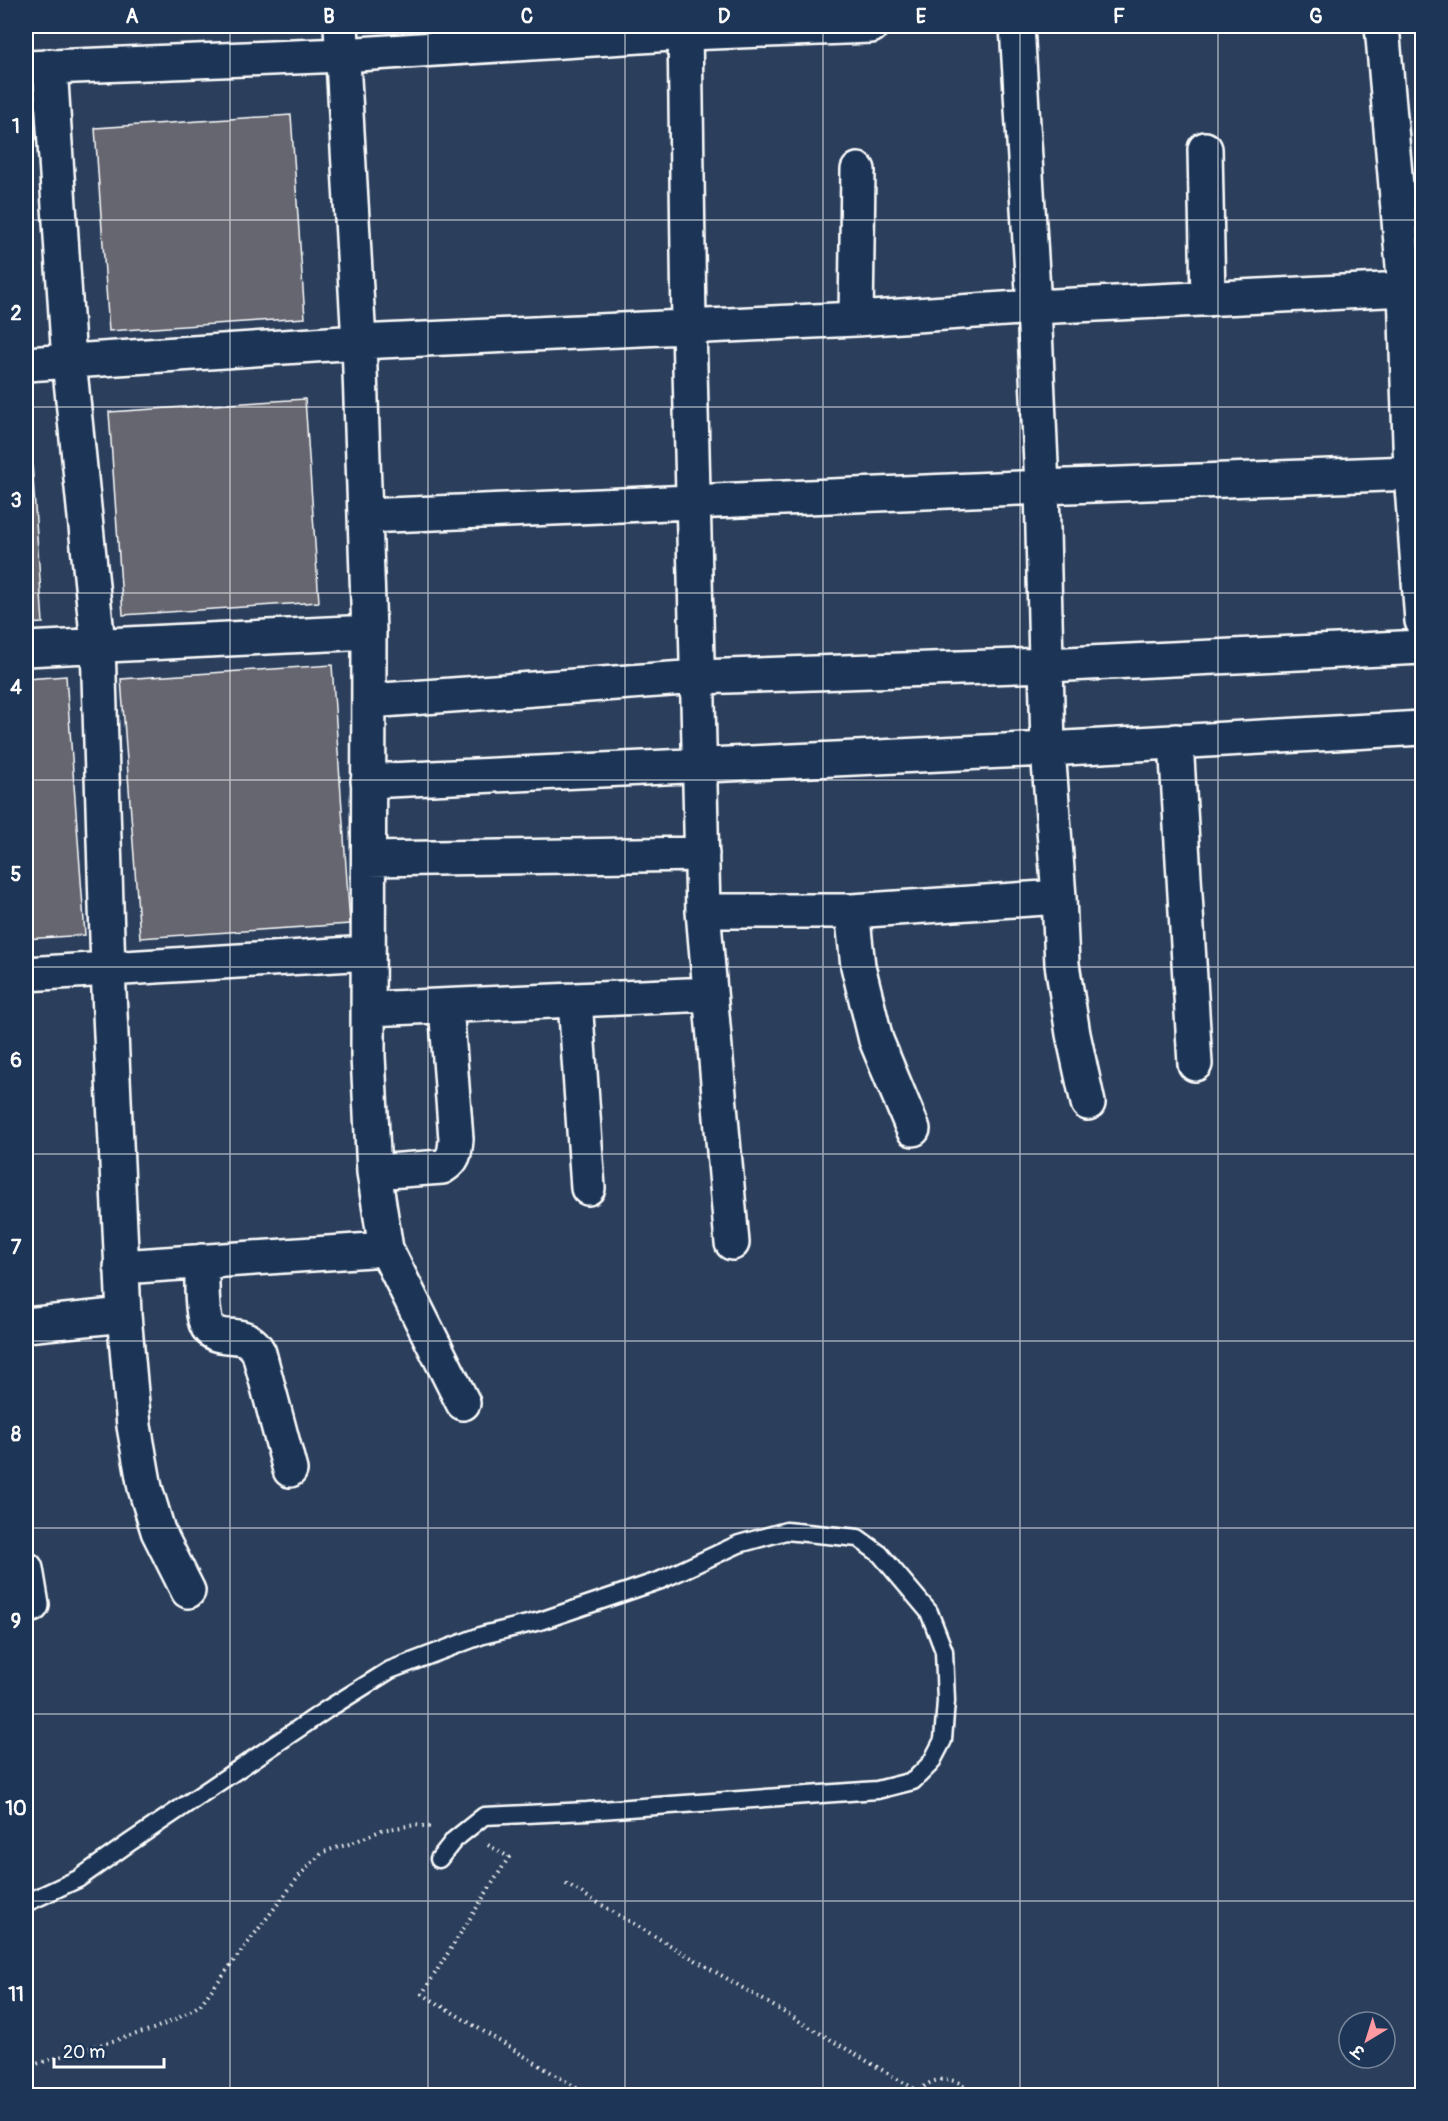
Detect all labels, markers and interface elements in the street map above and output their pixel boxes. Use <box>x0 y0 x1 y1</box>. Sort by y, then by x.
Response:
text: A <box>126 4 139 29</box>
text: B <box>323 4 335 29</box>
text: C <box>521 4 533 29</box>
text: D <box>718 4 731 29</box>
text: E <box>916 4 927 29</box>
text: F <box>1113 4 1125 29</box>
text: G <box>1309 4 1323 29</box>
text: 1 <box>12 114 20 139</box>
text: 2 <box>10 301 22 326</box>
text: 3 <box>10 488 22 513</box>
text: 4 <box>10 675 22 700</box>
text: 5 <box>11 862 22 887</box>
text: 6 <box>10 1048 22 1073</box>
text: 7 <box>11 1235 22 1260</box>
text: 8 <box>11 1422 21 1447</box>
text: 9 <box>11 1609 21 1634</box>
text: 10 <box>5 1796 27 1821</box>
text: 11 <box>8 1982 24 2007</box>
north arrow <box>1337 2010 1397 2070</box>
scale bar <box>54 2031 164 2069</box>
text: उ <box>1347 2039 1370 2063</box>
text: 20 m <box>63 2041 105 2064</box>

